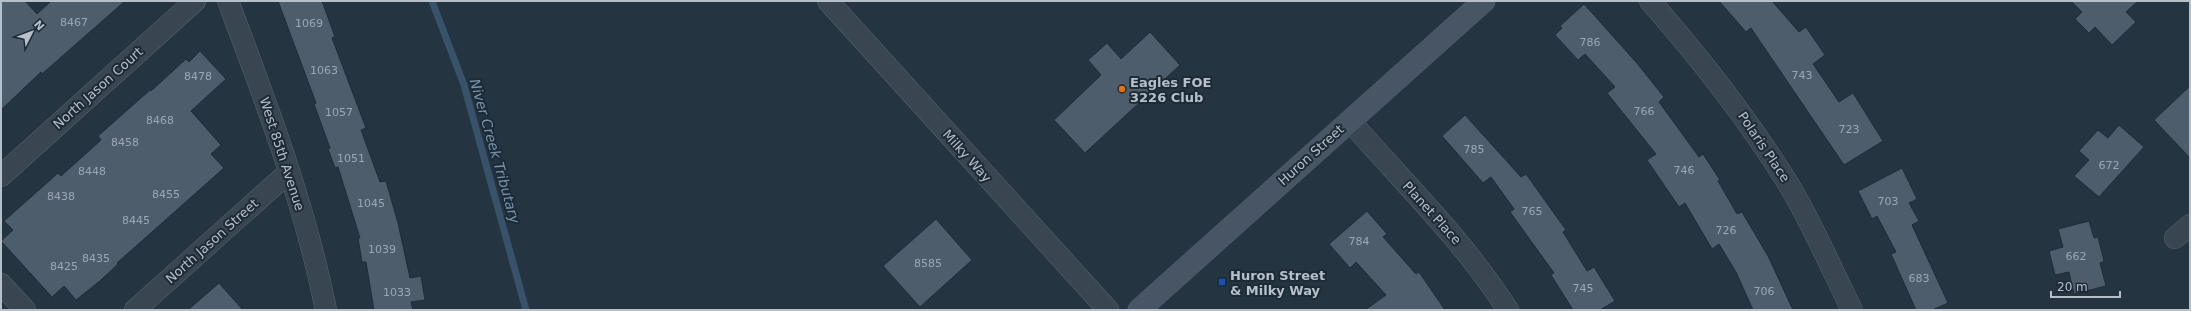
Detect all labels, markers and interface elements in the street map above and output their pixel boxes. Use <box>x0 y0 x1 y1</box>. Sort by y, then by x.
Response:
north arrow <box>12 12 52 52</box>
house number: 8467 <box>60 16 88 29</box>
house number: 1069 <box>295 17 323 30</box>
text: N <box>31 18 47 33</box>
house number: 786 <box>1580 36 1601 49</box>
street label: North Jason Court <box>50 44 146 132</box>
house number: 1063 <box>310 64 338 77</box>
house number: 743 <box>1792 69 1813 82</box>
house number: 8478 <box>184 70 212 83</box>
place label: Eagles FOE 3226 Club <box>1130 75 1211 105</box>
water label: Niver Creek Tributary <box>467 77 524 226</box>
marker: Eagles FOE 3226 Club <box>1117 84 1127 94</box>
street label: West 85th Avenue <box>257 95 307 213</box>
house number: 766 <box>1634 105 1655 118</box>
house number: 1057 <box>325 106 353 119</box>
street label: Polaris Place <box>1735 109 1793 185</box>
house number: 8468 <box>146 114 174 127</box>
street label: Huron Street <box>1275 122 1347 188</box>
house number: 723 <box>1839 123 1860 136</box>
street label: Milky Way <box>940 127 995 185</box>
house number: 8458 <box>111 136 139 149</box>
house number: 785 <box>1464 143 1485 156</box>
house number: 1051 <box>337 152 365 165</box>
house number: 672 <box>2099 159 2120 172</box>
house number: 746 <box>1674 164 1695 177</box>
house number: 8448 <box>78 165 106 178</box>
street label: Planet Place <box>1400 178 1464 248</box>
house number: 8455 <box>152 188 180 201</box>
house number: 8438 <box>47 190 75 203</box>
house number: 703 <box>1878 195 1899 208</box>
street label: North Jason Street <box>163 196 261 286</box>
house number: 1045 <box>357 197 385 210</box>
house number: 765 <box>1522 205 1543 218</box>
house number: 8445 <box>122 214 150 227</box>
house number: 726 <box>1716 224 1737 237</box>
house number: 784 <box>1349 235 1370 248</box>
house number: 1039 <box>368 243 396 256</box>
house number: 662 <box>2066 250 2087 263</box>
house number: 8435 <box>82 252 110 265</box>
house number: 8585 <box>914 257 942 270</box>
house number: 8425 <box>50 260 78 273</box>
place label: Huron Street & Milky Way <box>1230 268 1325 298</box>
house number: 683 <box>1909 272 1930 285</box>
scale bar <box>2051 273 2120 299</box>
marker: Huron Street & Milky Way <box>1217 277 1227 287</box>
text: 20 m <box>2057 280 2088 294</box>
house number: 745 <box>1573 282 1594 295</box>
house number: 706 <box>1754 285 1775 298</box>
house number: 1033 <box>383 286 411 299</box>

